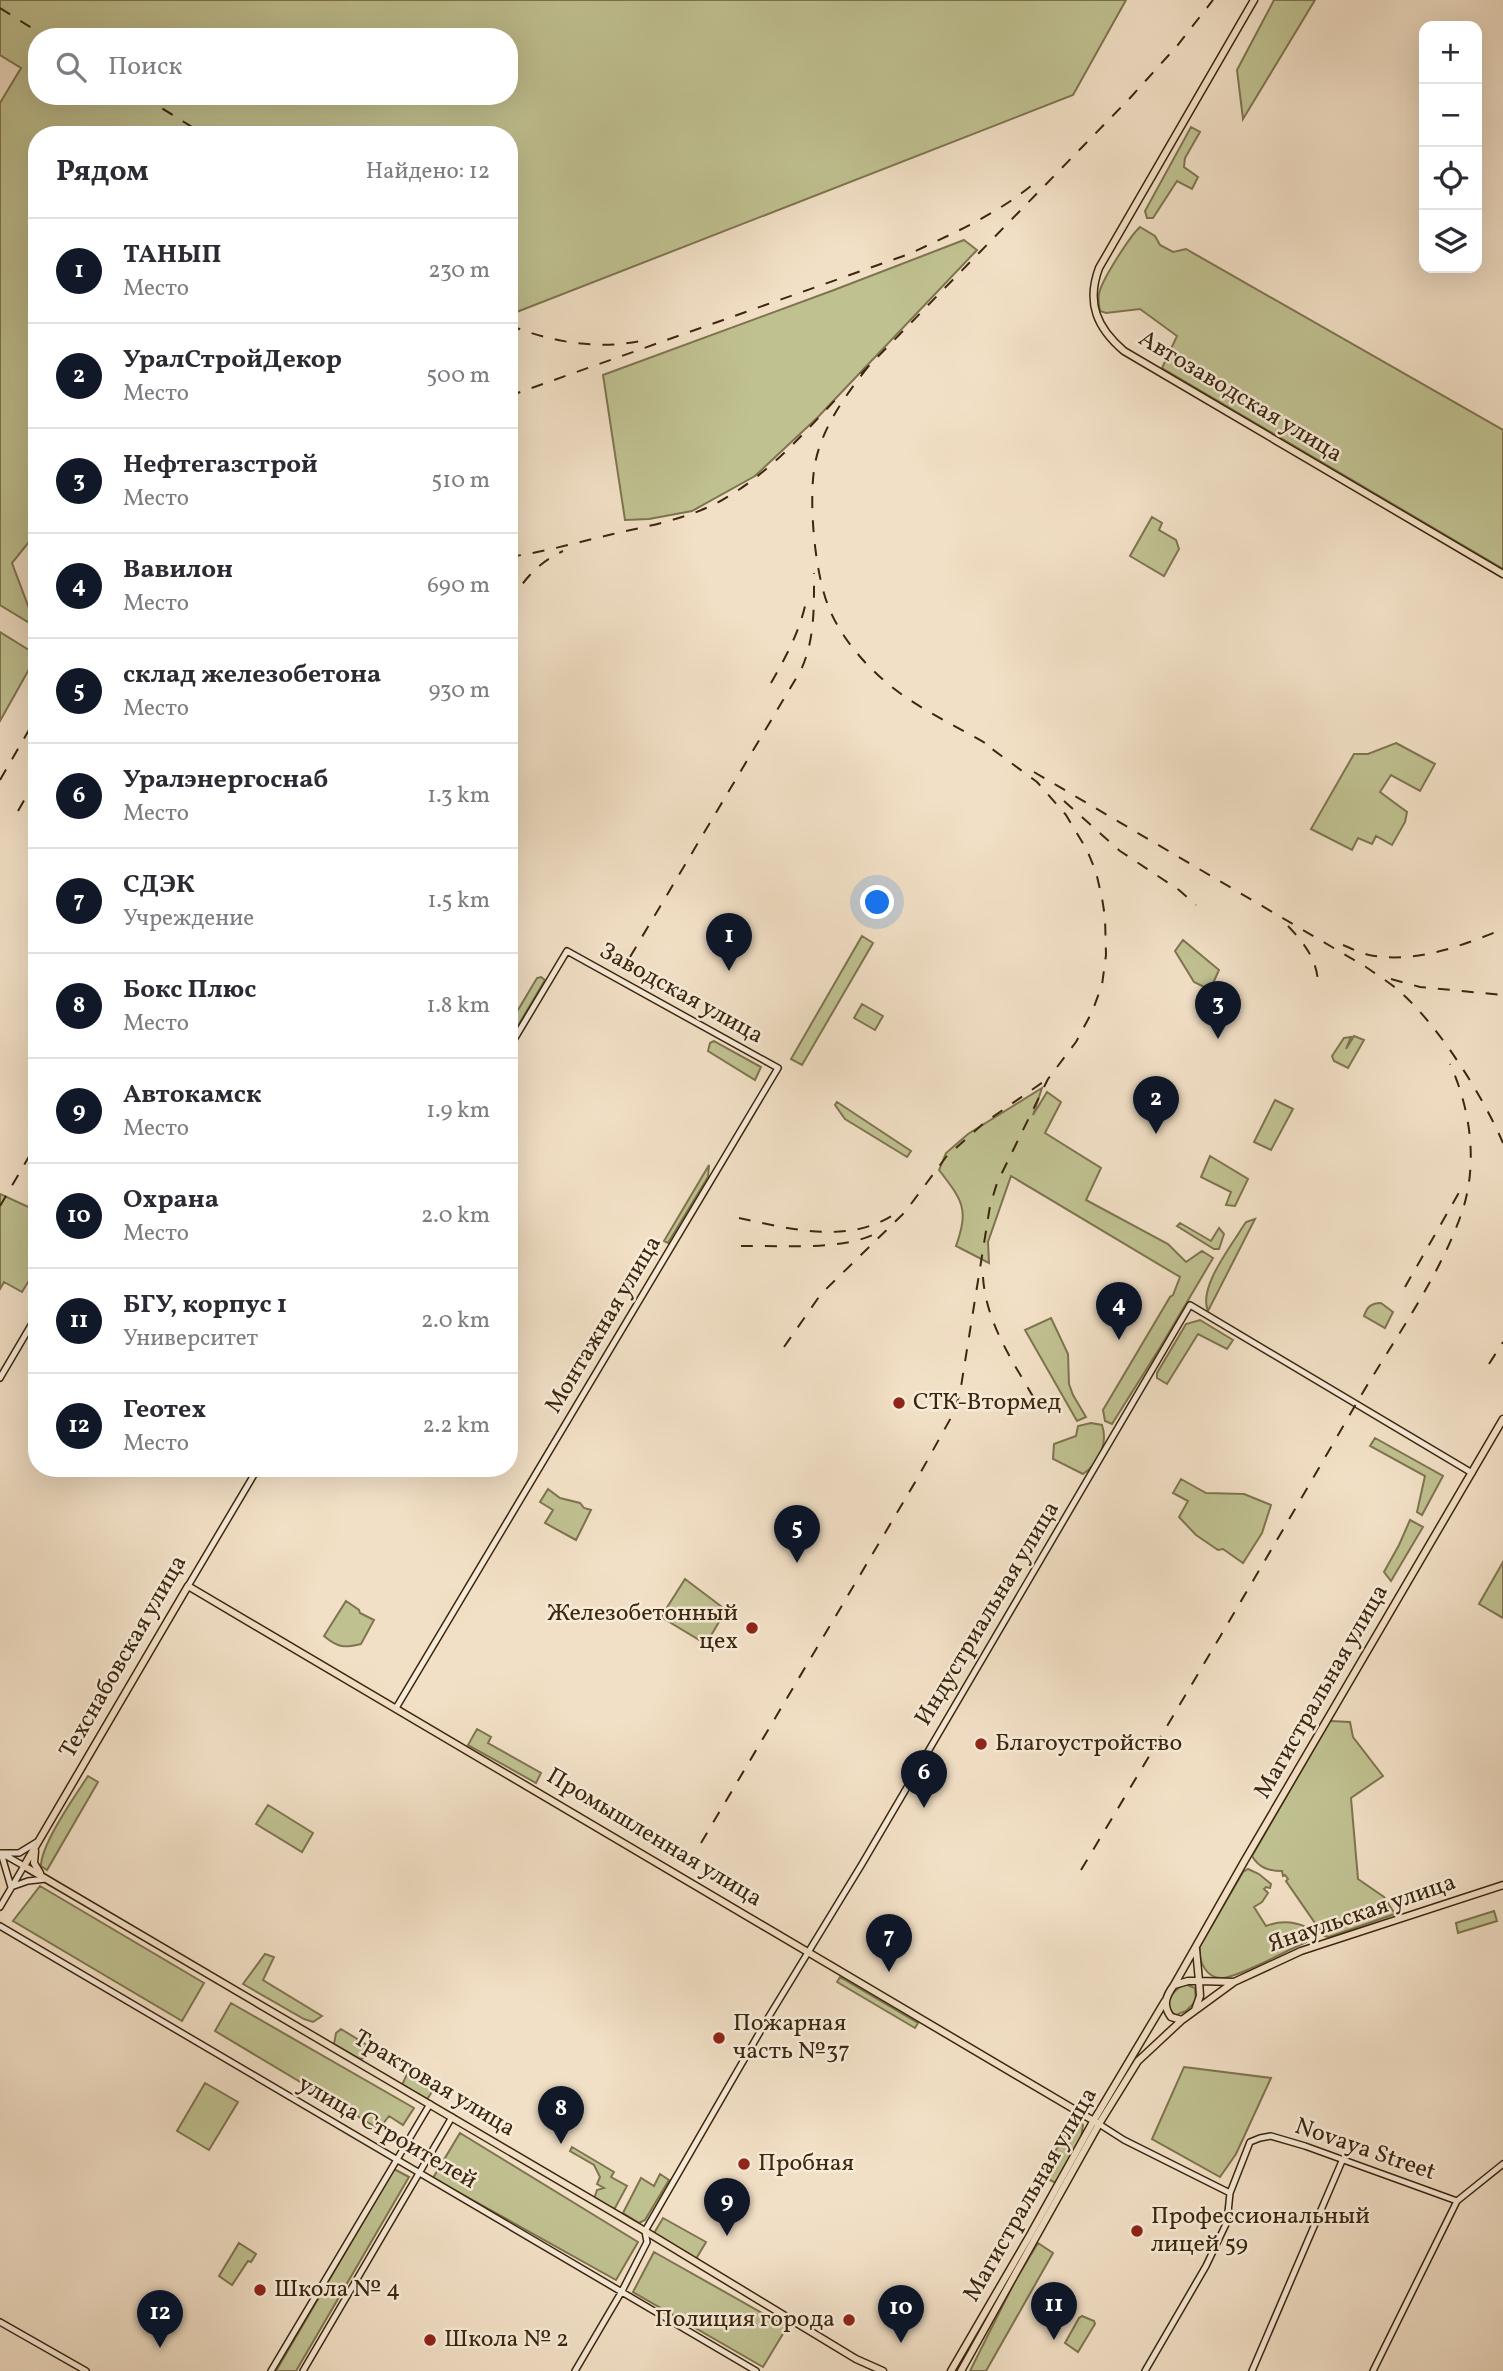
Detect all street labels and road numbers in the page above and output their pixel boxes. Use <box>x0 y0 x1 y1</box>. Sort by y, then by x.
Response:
street label: Автозаводская улица <box>1131 322 1349 472</box>
street label: Заводская улица <box>593 935 769 1053</box>
street label: Монтажная улица <box>537 1230 671 1420</box>
street label: Индустриальная улица <box>907 1495 1069 1733</box>
street label: Техснабовская улица <box>52 1549 196 1765</box>
street label: Магистральная улица <box>1247 1578 1397 1806</box>
street label: Промышленная улица <box>540 1760 768 1916</box>
street label: Янаульская улица <box>1263 1866 1461 1962</box>
street label: Трактовая улица <box>346 2022 522 2146</box>
street label: улица Строителей <box>291 2068 483 2198</box>
street label: Магистральная улица <box>956 2081 1106 2309</box>
street label: Novaya Street <box>1290 2110 1440 2190</box>

